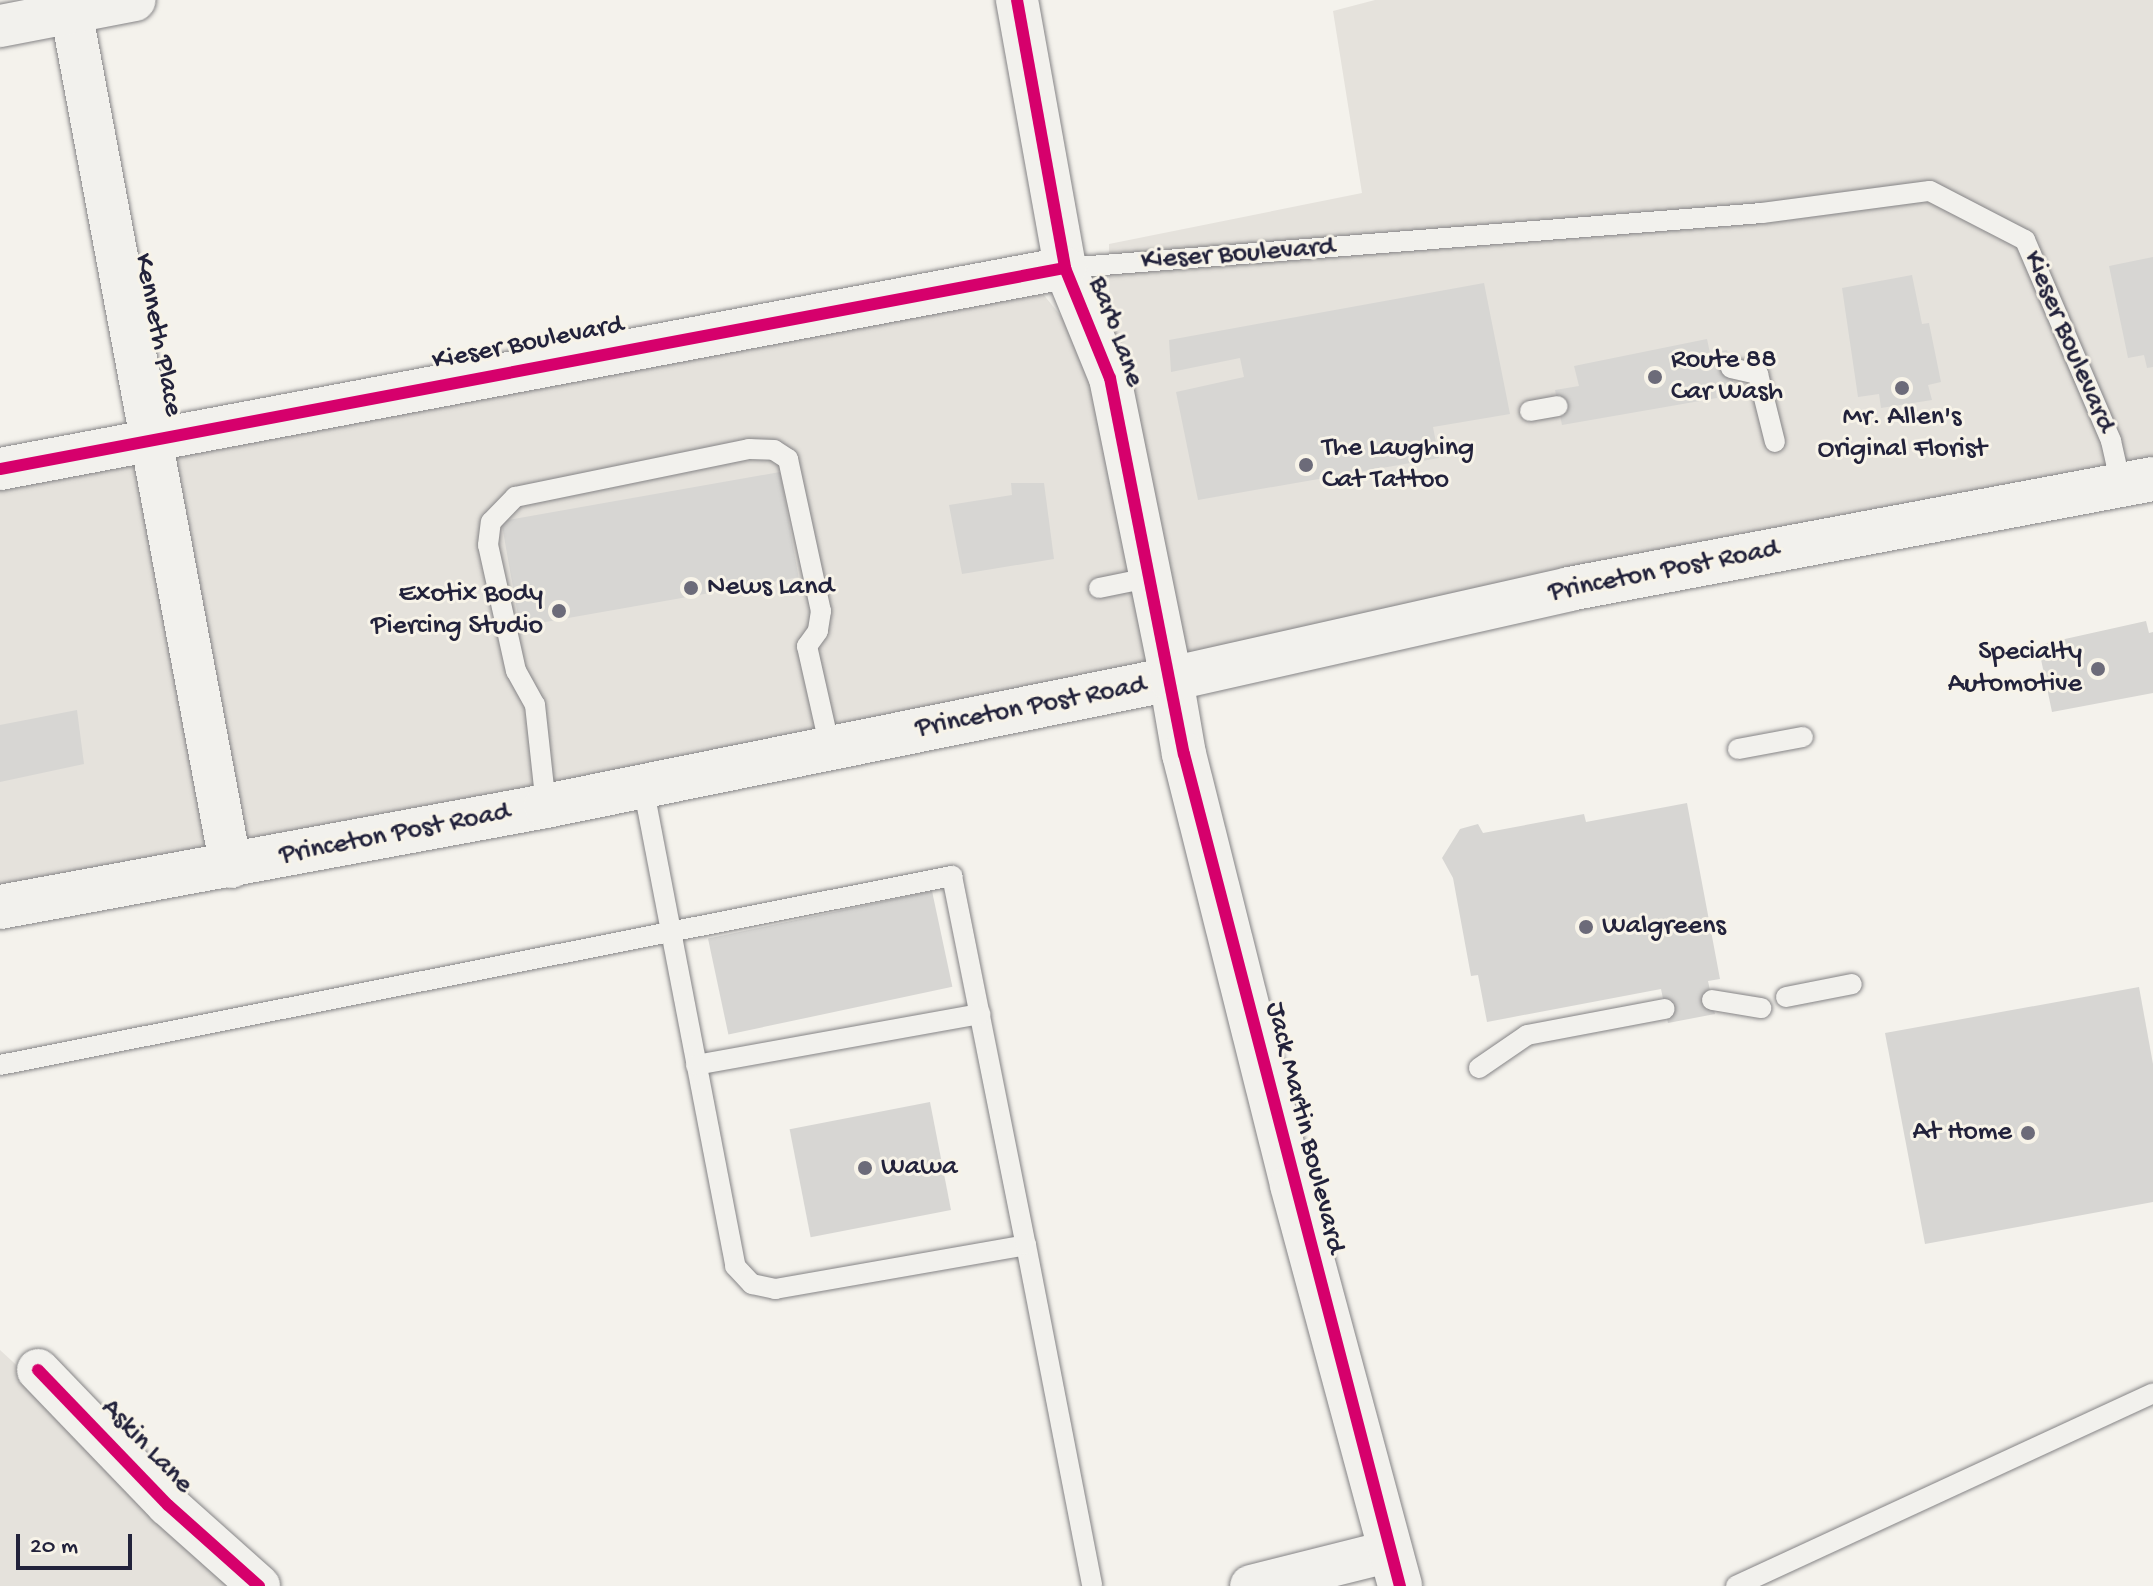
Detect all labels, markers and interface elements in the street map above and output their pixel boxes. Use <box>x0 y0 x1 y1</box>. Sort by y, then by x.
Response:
street label: Kieser Boulevard <box>1140 231 1336 279</box>
street label: Kieser Boulevard <box>2015 246 2121 438</box>
street label: Kenneth Place <box>125 251 189 419</box>
street label: Barb Lane <box>1080 272 1150 392</box>
street label: Kieser Boulevard <box>430 309 626 379</box>
place label: Route 88 Car Wash <box>1671 344 1783 410</box>
marker: Route 88 Car Wash <box>1646 368 1664 386</box>
marker: Mr. Allen's Original Florist <box>1893 379 1911 397</box>
place label: Mr. Allen's Original Florist <box>1817 401 1987 467</box>
place label: The Laughing Cat Tattoo <box>1322 432 1474 498</box>
marker: The Laughing Cat Tattoo <box>1297 456 1315 474</box>
street label: Princeton Post Road <box>1546 533 1782 611</box>
place label: News Land <box>707 571 834 605</box>
place label: Exotix Body Piercing Studio <box>371 578 543 644</box>
marker: News Land <box>682 579 700 597</box>
marker: Exotix Body Piercing Studio <box>550 602 568 620</box>
place label: Specialty Automotive <box>1948 636 2082 702</box>
marker: Specialty Automotive <box>2089 660 2107 678</box>
street label: Princeton Post Road <box>913 669 1149 747</box>
street label: Princeton Post Road <box>277 796 513 874</box>
place label: Walgreens <box>1602 910 1726 944</box>
marker: Walgreens <box>1577 918 1595 936</box>
street label: Jack Martin Boulevard <box>1256 999 1352 1257</box>
place label: At Home <box>1913 1116 2012 1150</box>
marker: At Home <box>2019 1124 2037 1142</box>
place label: Wawa <box>881 1151 958 1185</box>
marker: Wawa <box>856 1159 874 1177</box>
street label: Askin Lane <box>93 1393 199 1501</box>
scale bar <box>20 1518 136 1568</box>
text: 20 m <box>30 1533 78 1562</box>

